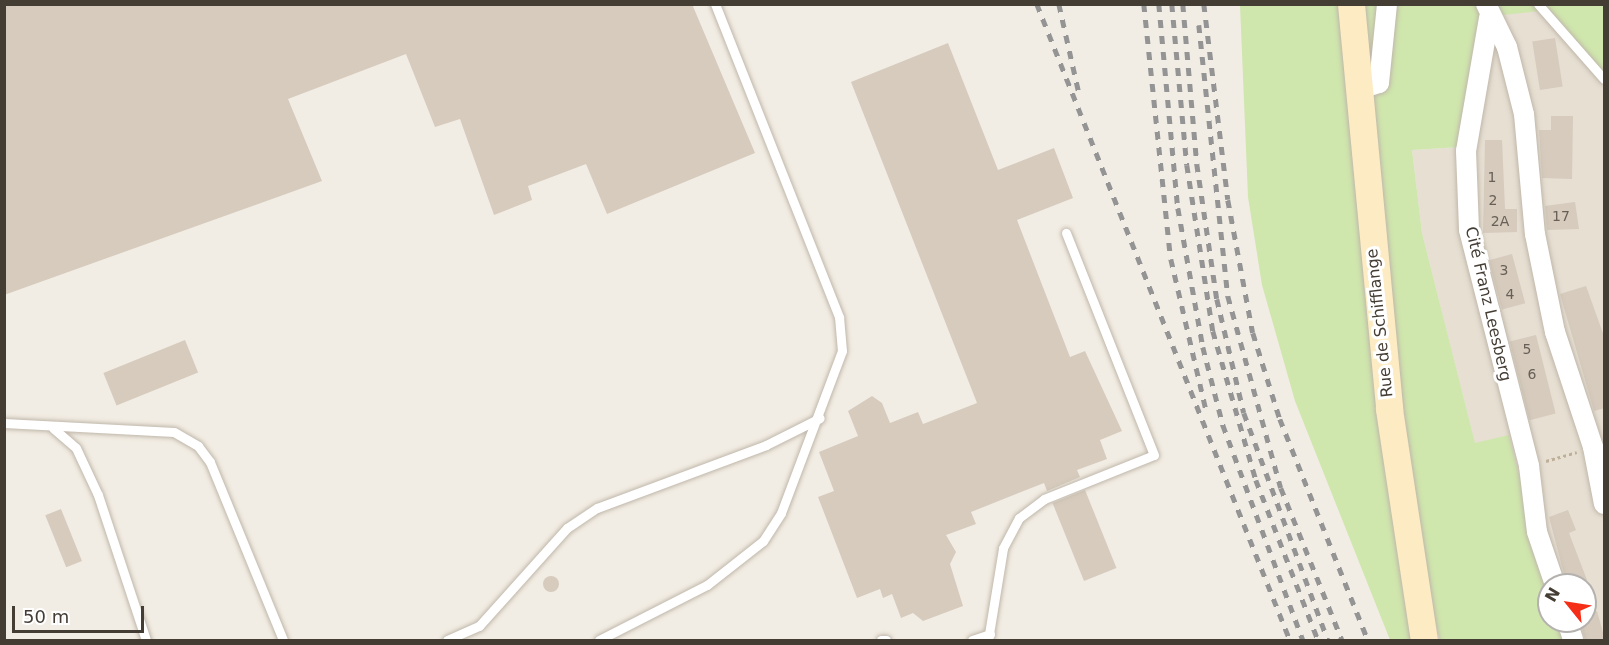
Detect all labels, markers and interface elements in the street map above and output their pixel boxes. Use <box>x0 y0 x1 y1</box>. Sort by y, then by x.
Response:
house number: 1 <box>1488 169 1496 185</box>
house number: 2 <box>1489 192 1497 208</box>
house number: 17 <box>1552 208 1570 224</box>
house number: 2A <box>1491 213 1509 229</box>
street label: Cité Franz Leesberg <box>1461 225 1515 383</box>
street label: Rue de Schifflange <box>1363 248 1397 398</box>
house number: 3 <box>1500 262 1508 278</box>
house number: 4 <box>1506 286 1514 302</box>
house number: 5 <box>1523 341 1531 357</box>
house number: 6 <box>1528 366 1536 382</box>
north arrow <box>1537 573 1597 633</box>
text: N <box>1541 584 1564 605</box>
scale bar <box>15 594 147 632</box>
text: 50 m <box>23 606 69 627</box>

